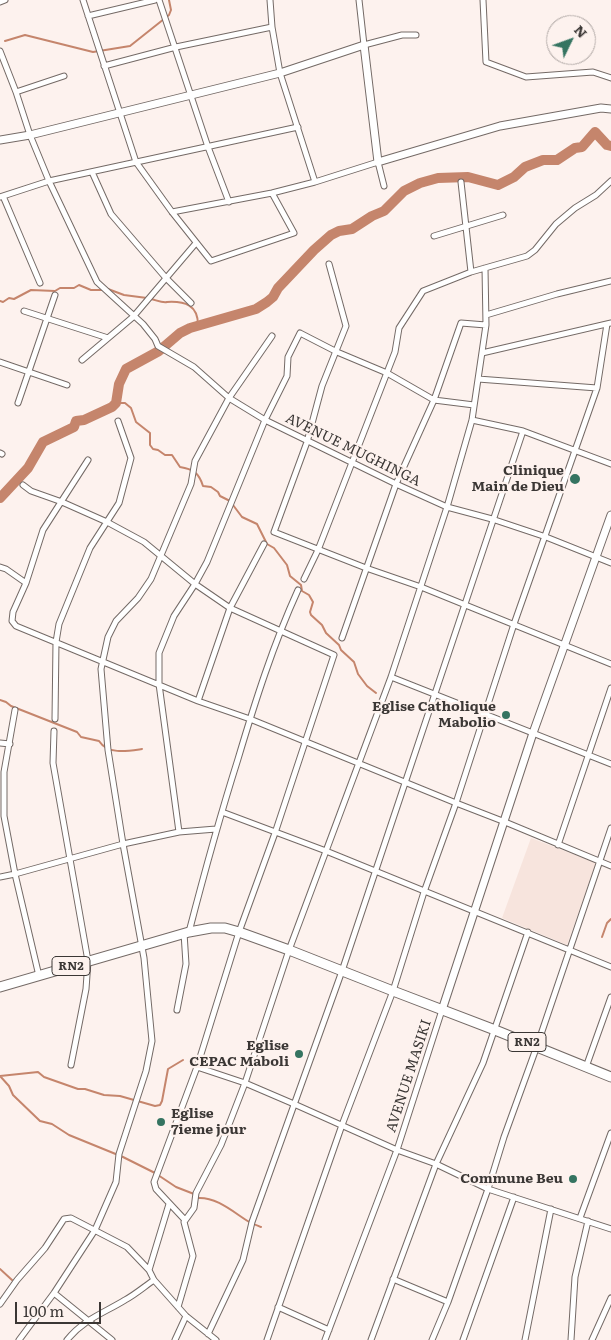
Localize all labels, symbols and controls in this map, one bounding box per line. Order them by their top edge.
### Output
north arrow [546,15,596,65]
text: N [570,20,593,42]
street label: AVENUE MUGHINGA [283,410,423,490]
place label: Clinique Main de Dieu [472,463,564,496]
marker: Clinique Main de Dieu [568,472,582,486]
place label: Eglise Catholique Mabolio [372,699,496,732]
marker: Eglise Catholique Mabolio [500,709,512,721]
road number: RN2 [52,956,90,976]
street label: AVENUE MASIKI [383,1018,435,1134]
road number: RN2 [508,1032,546,1052]
place label: Eglise CEPAC Maboli [189,1038,289,1070]
marker: Eglise CEPAC Maboli [293,1048,305,1060]
place label: Eglise 7ieme jour [171,1106,246,1138]
marker: Eglise 7ieme jour [155,1116,167,1128]
place label: Commune Beu [460,1171,563,1187]
marker: Commune Beu [567,1173,579,1185]
scale bar [18,1292,104,1324]
text: 100 m [23,1299,64,1322]

